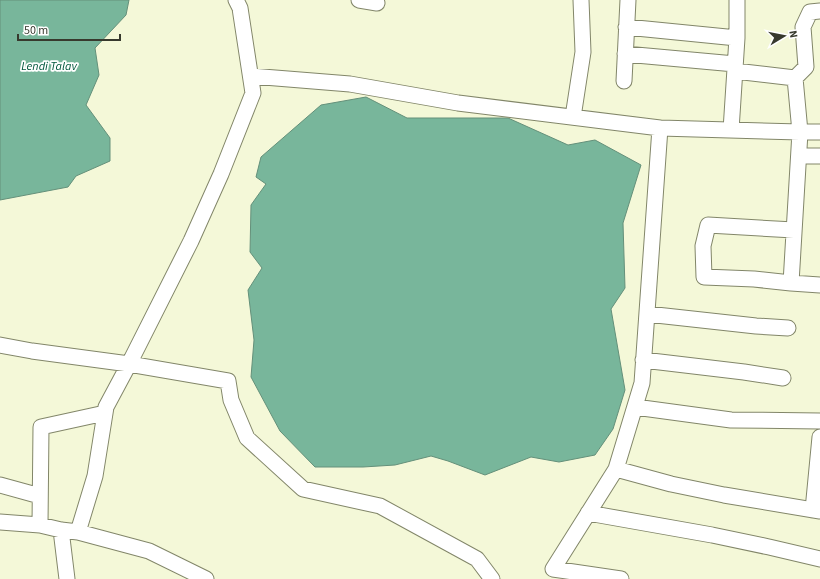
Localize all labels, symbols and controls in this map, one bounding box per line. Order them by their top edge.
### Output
scale bar [18,16,120,42]
north arrow [764,16,804,56]
text: 50 m [24,22,48,39]
text: N [785,29,801,39]
water label: Lendi Talav [21,58,77,75]

